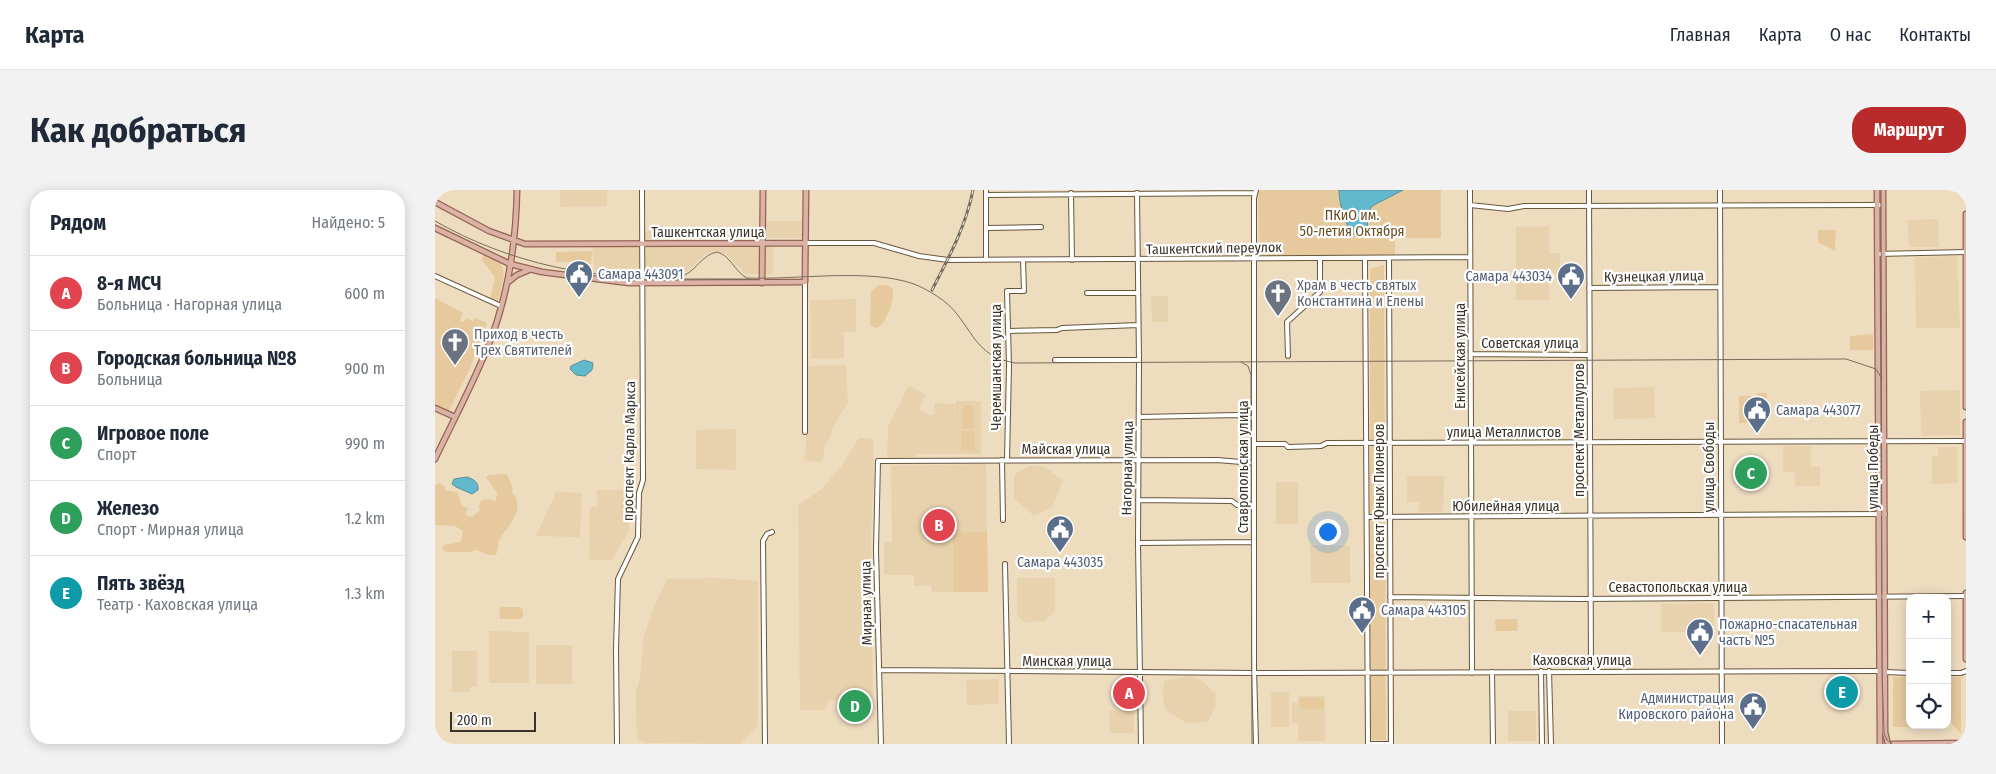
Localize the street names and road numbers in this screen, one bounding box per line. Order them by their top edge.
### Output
street label: Ташкентская улица [651,224,765,241]
street label: Ташкентский переулок [1146,239,1282,258]
street label: Кузнецкая улица [1604,267,1704,286]
street label: Енисейская улица [1452,303,1469,409]
street label: Черемшанская улица [988,304,1005,430]
street label: Советская улица [1481,335,1579,352]
street label: проспект Металлургов [1571,363,1588,497]
street label: проспект Карла Маркса [620,381,639,521]
street label: Ставропольская улица [1235,400,1252,534]
street label: Нагорная улица [1118,420,1137,516]
street label: улица Свободы [1701,422,1718,512]
street label: проспект Юных Пионеров [1371,423,1388,579]
street label: улица Металлистов [1447,424,1561,441]
street label: улица Победы [1865,425,1882,509]
street label: Майская улица [1022,441,1111,458]
street label: Юбилейная улица [1452,498,1560,515]
street label: Мирная улица [857,560,876,645]
street label: Севастопольская улица [1608,579,1748,596]
street label: Каховская улица [1532,652,1632,669]
street label: Минская улица [1022,653,1112,670]

